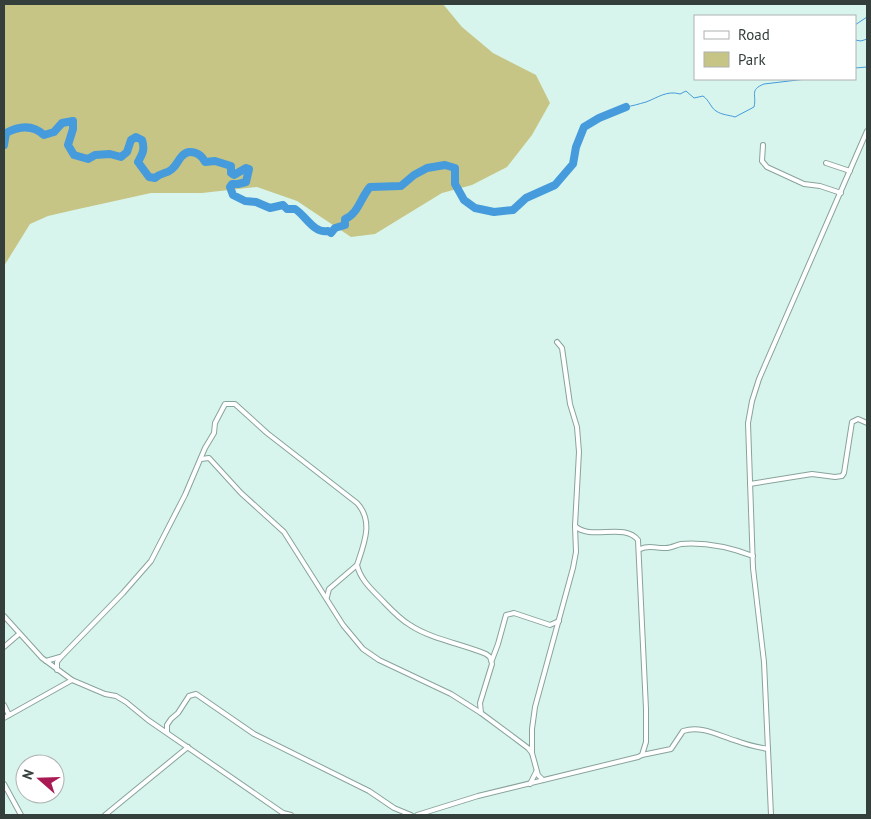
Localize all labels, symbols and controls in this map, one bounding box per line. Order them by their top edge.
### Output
legend [694,15,856,80]
text: Road [738,25,770,44]
text: Park [738,50,766,69]
north arrow [15,754,65,804]
text: N [18,767,38,782]

